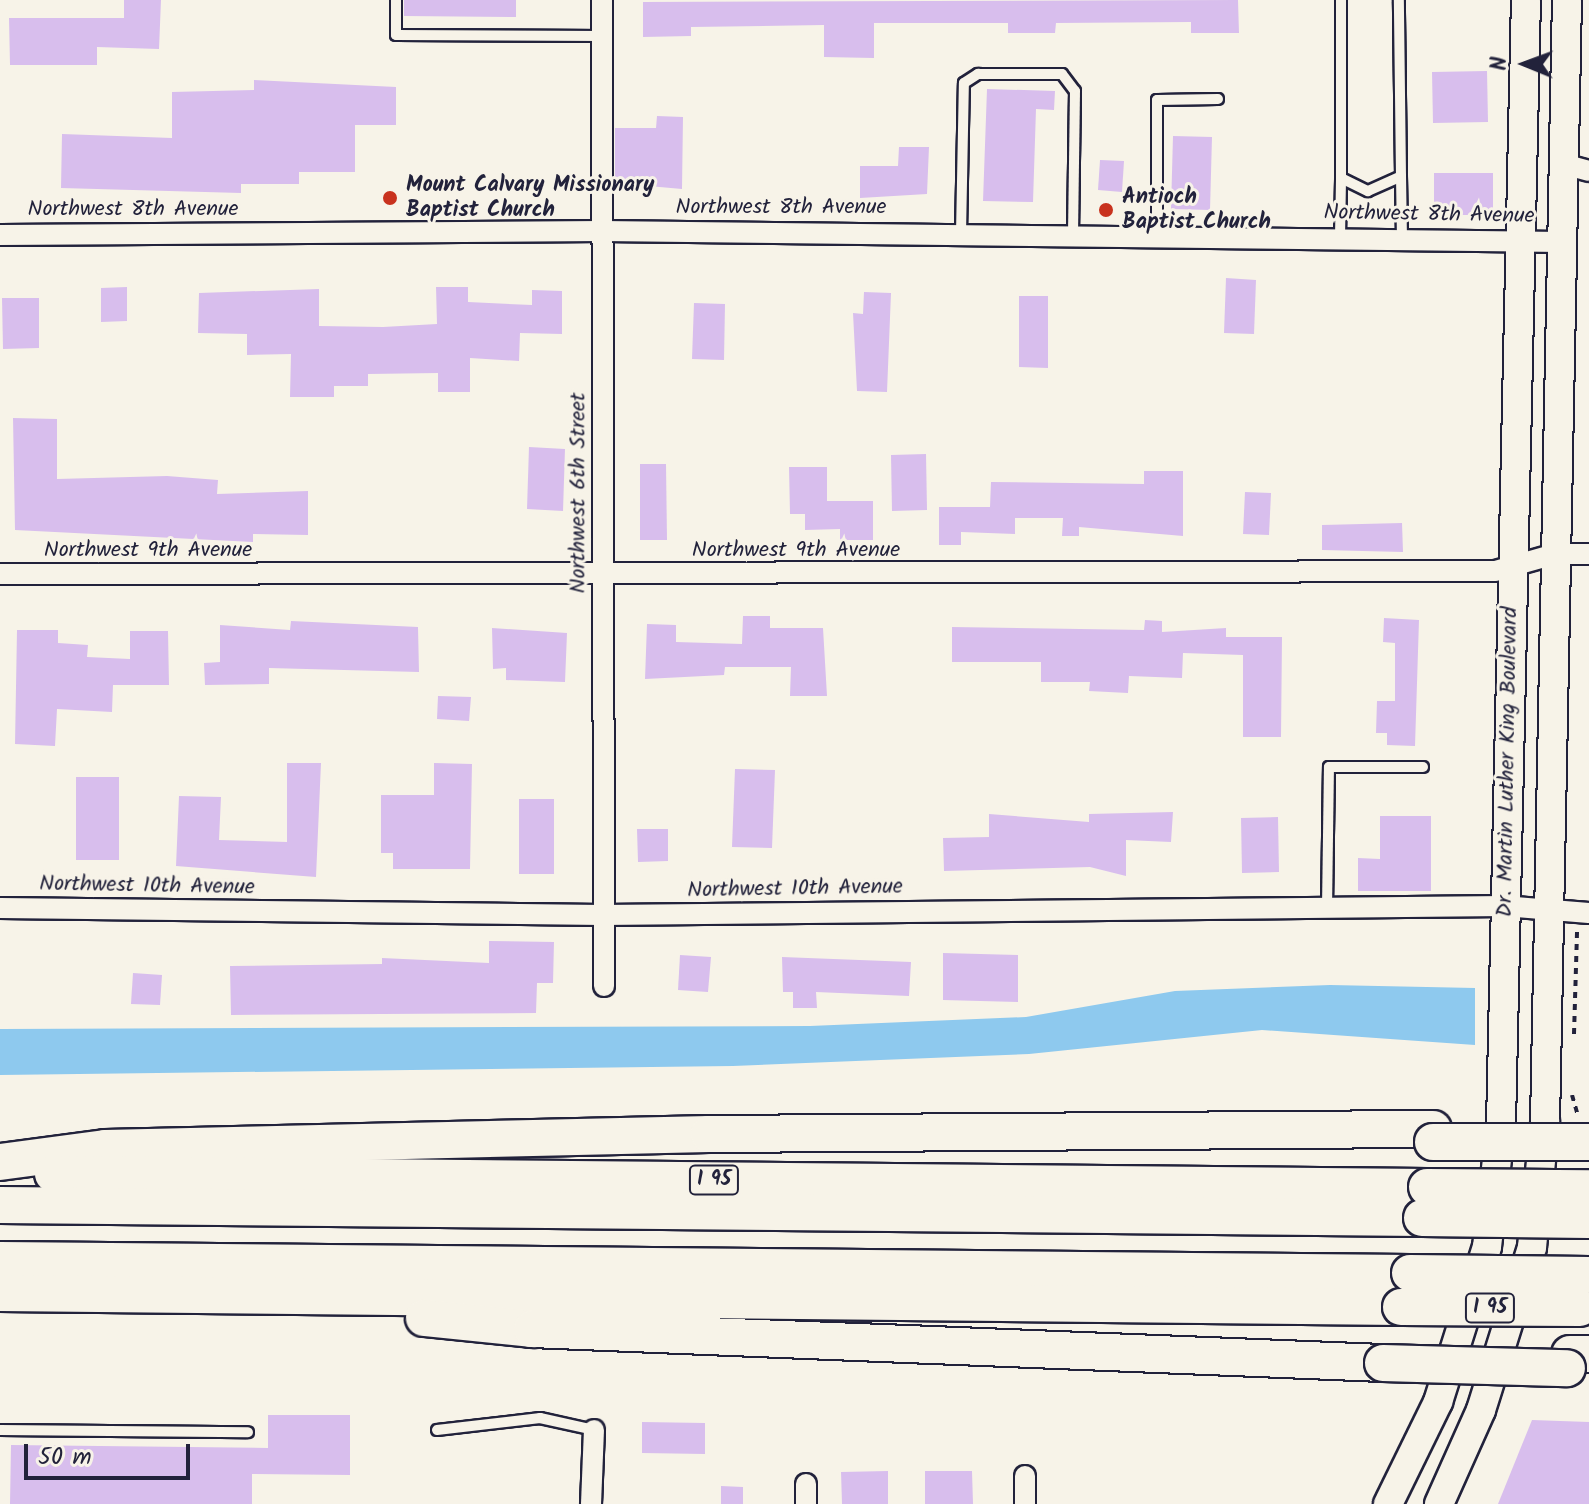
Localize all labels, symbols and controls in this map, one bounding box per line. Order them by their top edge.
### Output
north arrow [1485,24,1565,104]
text: N [1483,56,1518,71]
place label: Mount Calvary Missionary Baptist Church [406,172,654,224]
place label: Antioch Baptist Church [1122,184,1271,236]
marker: Mount Calvary Missionary Baptist Church [381,189,399,207]
street label: Northwest 8th Avenue [675,195,887,221]
street label: Northwest 8th Avenue [27,197,239,223]
street label: Northwest 8th Avenue [1323,200,1535,230]
marker: Antioch Baptist Church [1097,201,1115,219]
street label: Northwest 6th Street [566,392,592,594]
street label: Northwest 9th Avenue [44,538,252,564]
street label: Northwest 9th Avenue [692,538,900,564]
street label: Dr. Martin Luther King Boulevard [1492,606,1524,918]
street label: Northwest 10th Avenue [39,871,255,901]
street label: Northwest 10th Avenue [687,874,903,904]
road number: I 95 [688,1164,740,1196]
road number: I 95 [1464,1292,1516,1324]
scale bar [28,1428,194,1478]
text: 50 m [38,1438,92,1477]

